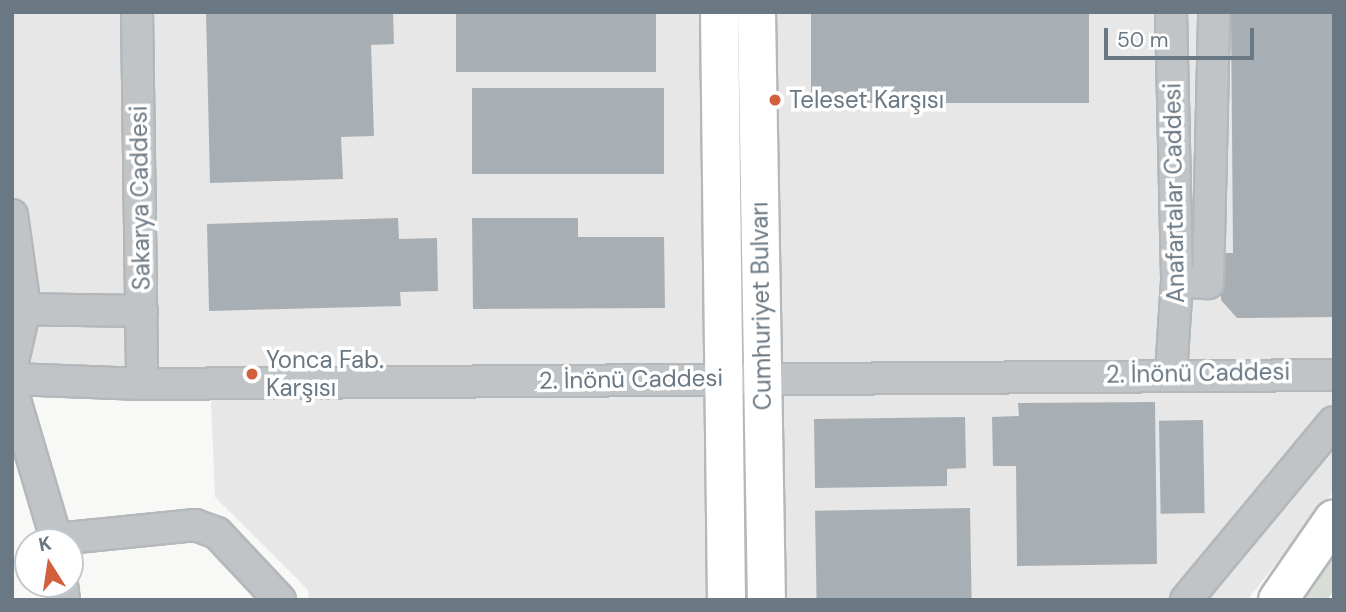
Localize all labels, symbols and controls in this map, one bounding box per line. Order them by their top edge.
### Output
scale bar [1108,14,1258,58]
text: 50 m [1117,26,1168,54]
street label: Anafartalar Caddesi [1158,83,1190,303]
place label: Teleset Karşısı [789,86,944,114]
marker: Teleset Karşısı [767,92,783,108]
street label: Sakarya Caddesi [124,105,156,291]
street label: Cumhuriyet Bulvarı [745,201,777,411]
place label: Yonca Fab. Karşısı [266,346,384,402]
street label: 2. İnönü Caddesi [1106,357,1290,389]
street label: 2. İnönü Caddesi [539,363,723,395]
marker: Yonca Fab. Karşısı [244,366,260,382]
north arrow [14,528,84,598]
text: K [36,530,54,557]

